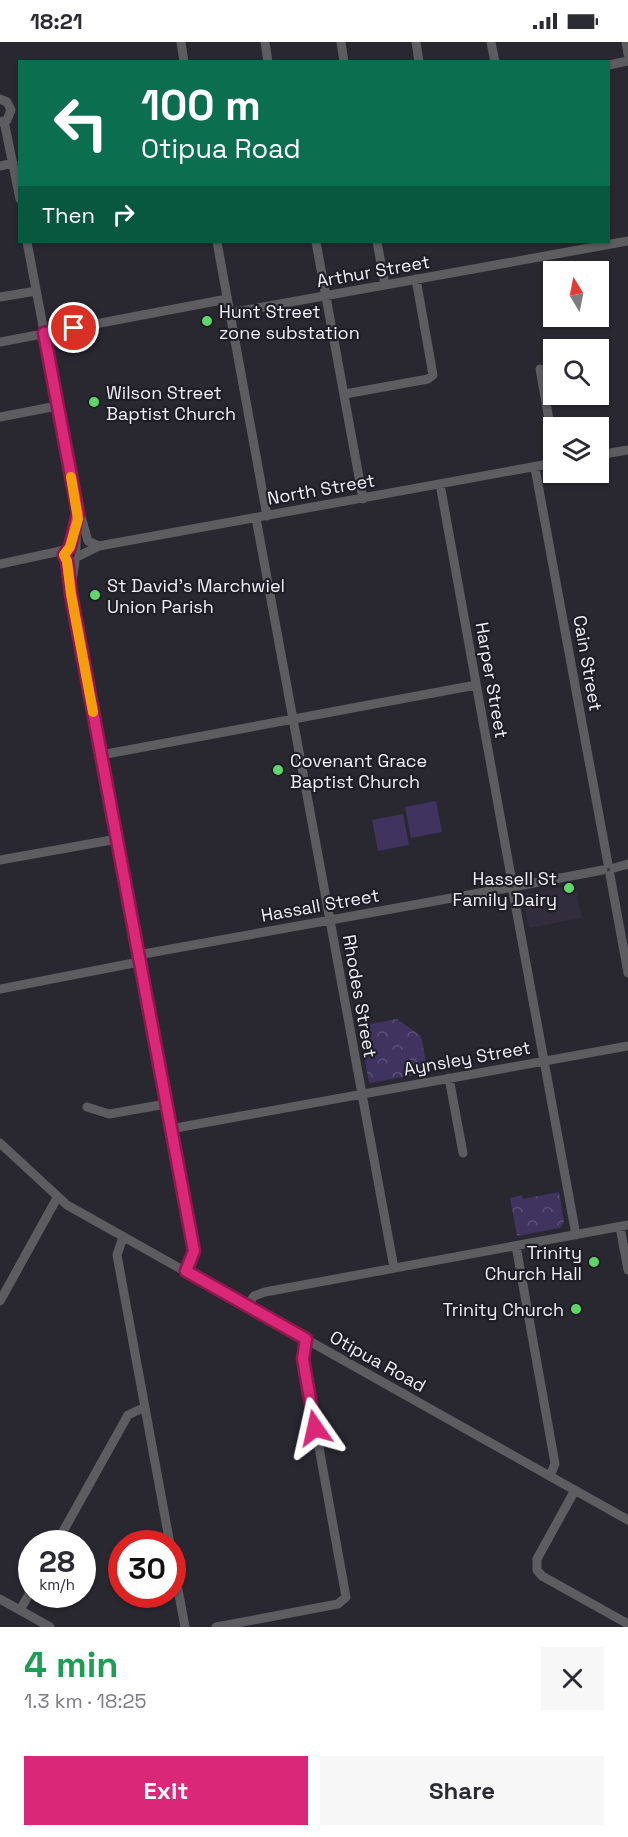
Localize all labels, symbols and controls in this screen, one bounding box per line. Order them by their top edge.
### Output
text: 18:21 [30,7,83,35]
text: 100 m [141,79,261,132]
icon: left [42,84,120,162]
text: Otipua Road [141,131,301,166]
icon: right [107,198,140,231]
text: Then [42,201,95,229]
street label: Arthur Street [315,250,431,292]
north arrow [543,261,609,327]
map controls [543,261,609,483]
place label: Hunt Street zone substation [219,300,360,344]
pin [48,302,99,353]
icon: arrive [57,311,90,344]
marker: Hunt Street zone substation [200,314,214,328]
button: search [543,339,609,405]
place label: Wilson Street Baptist Church [106,381,236,425]
marker: Wilson Street Baptist Church [87,395,101,409]
button: layers [543,417,609,483]
street label: North Street [265,468,377,510]
place label: St David's Marchwiel Union Parish [107,574,285,618]
marker: St David's Marchwiel Union Parish [88,588,102,602]
street label: Cain Street [568,613,608,713]
street label: Harper Street [470,620,514,740]
place label: Covenant Grace Baptist Church [290,749,427,793]
marker: Covenant Grace Baptist Church [271,763,285,777]
place label: Hassell St Family Dairy [453,867,557,911]
marker: Hassell St Family Dairy [562,881,576,895]
street label: Hassall Street [259,883,381,927]
street label: Rhodes Street [338,933,382,1059]
street label: Aynsley Street [402,1036,532,1080]
place label: Trinity Church Hall [485,1241,582,1285]
marker: Trinity Church Hall [587,1255,601,1269]
place label: Trinity Church [442,1298,564,1321]
marker: Trinity Church [569,1302,583,1316]
street label: Otipua Road [326,1325,430,1397]
position arrow [283,1396,347,1460]
speed limit sign: 30 [108,1530,186,1608]
text: 28 [39,1542,75,1581]
text: km/h [39,1575,75,1594]
text: 4 min [24,1642,119,1688]
button: close [541,1647,604,1710]
text: 1.3 km · 18:25 [24,1688,147,1714]
button: Exit [24,1756,308,1825]
button: Share [320,1756,604,1825]

